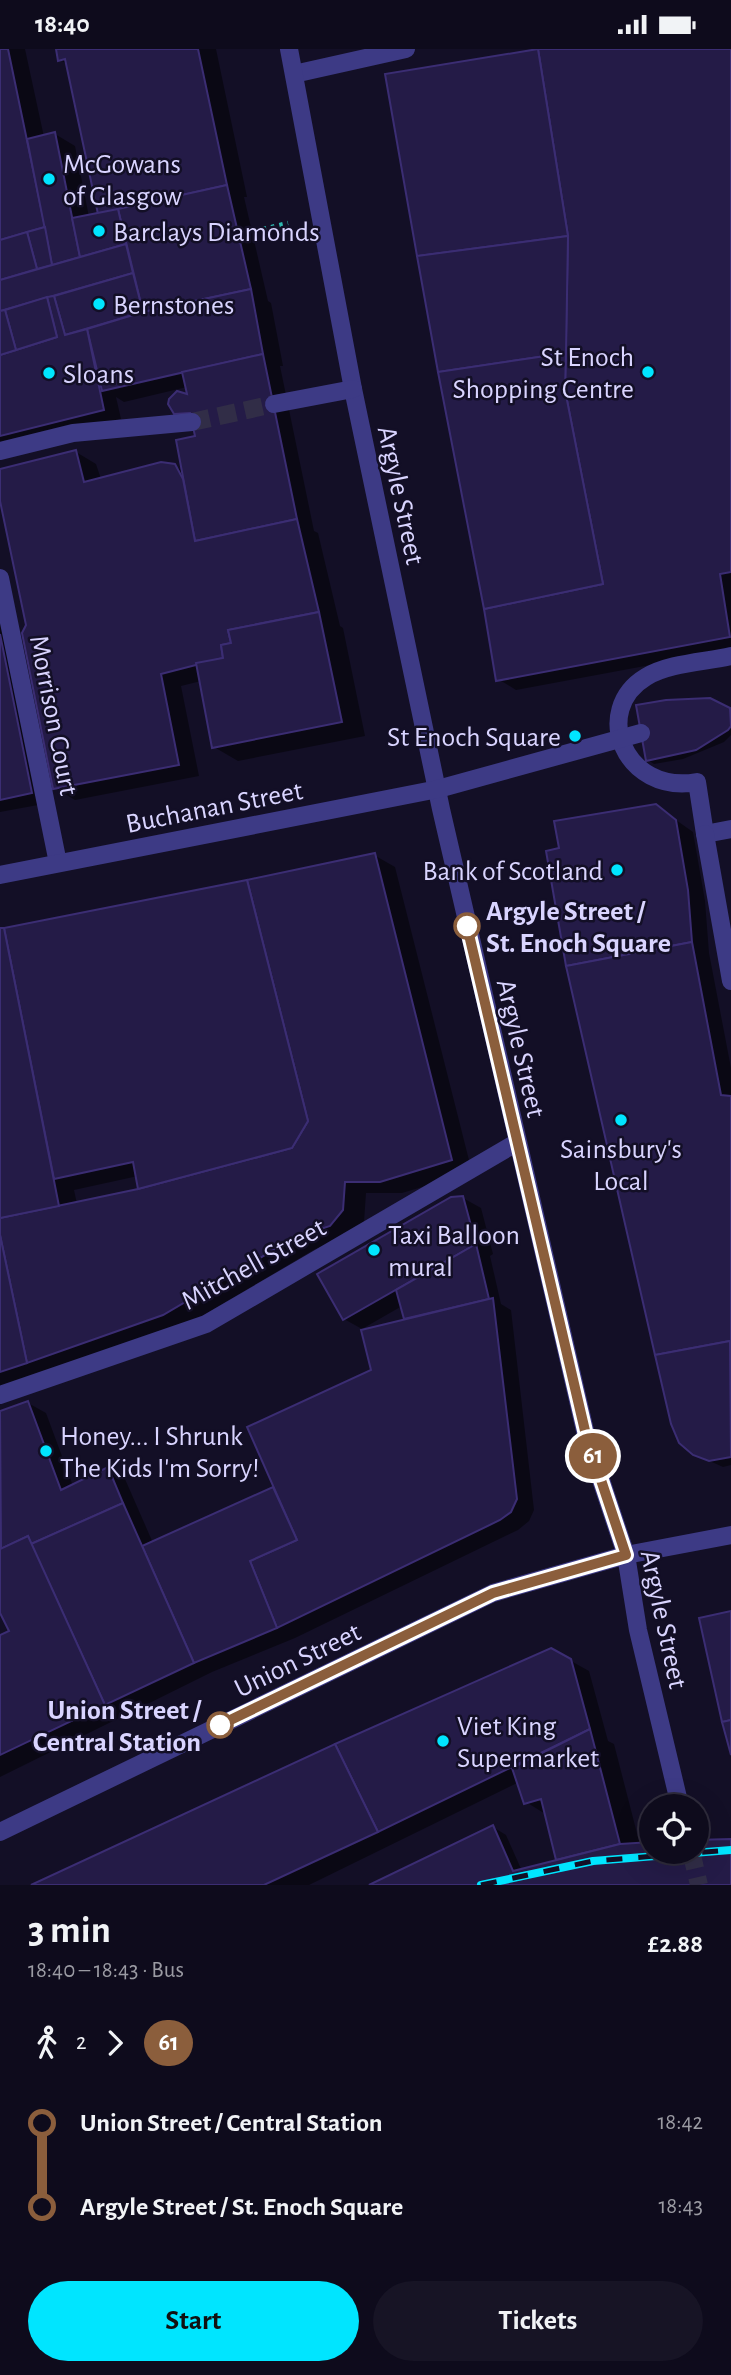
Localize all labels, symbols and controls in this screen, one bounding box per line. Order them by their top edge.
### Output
text: 18:40 [35,11,90,37]
place label: McGowans of Glasgow [63,151,182,211]
marker: McGowans of Glasgow [41,171,57,187]
place label: Barclays Diamonds [113,219,320,247]
marker: Barclays Diamonds [91,223,107,239]
place label: Bernstones [113,292,234,320]
marker: Bernstones [91,296,107,312]
place label: St Enoch Shopping Centre [453,344,634,404]
place label: Sloans [63,361,134,389]
marker: St Enoch Shopping Centre [640,364,656,380]
marker: Sloans [41,365,57,381]
street label: Argyle Street [372,424,428,567]
street label: Morrison Court [24,633,82,798]
place label: St Enoch Square [387,724,561,752]
marker: St Enoch Square [567,728,583,744]
street label: Buchanan Street [124,777,305,839]
place label: Bank of Scotland [423,858,603,886]
marker: Bank of Scotland [609,862,625,878]
place label: Argyle Street / St. Enoch Square [486,898,671,958]
marker: Argyle Street / St. Enoch Square [454,913,480,939]
street label: Argyle Street [491,977,550,1120]
marker: Sainsbury's Local [613,1112,629,1128]
place label: Sainsbury's Local [560,1136,682,1196]
street label: Mitchell Street [177,1214,331,1316]
place label: Taxi Balloon mural [388,1222,520,1282]
marker: Taxi Balloon mural [366,1242,382,1258]
place label: Honey... I Shrunk The Kids I'm Sorry! [60,1423,259,1483]
line badge: 61 [562,1433,624,1479]
marker: Honey... I Shrunk The Kids I'm Sorry! [38,1443,54,1459]
text: 61 [583,1444,603,1468]
street label: Argyle Street [635,1548,691,1691]
street label: Union Street [230,1618,365,1703]
place label: Union Street / Central Station [33,1697,202,1757]
marker: Union Street / Central Station [207,1712,233,1738]
place label: Viet King Supermarket [457,1713,599,1773]
marker: Viet King Supermarket [435,1733,451,1749]
map controls [639,1794,709,1864]
button: locate [639,1794,709,1864]
text: 3 min [28,1912,111,1950]
text: £2.88 [648,1931,703,1957]
text: 18:40 – 18:43 · Bus [28,1959,184,1982]
icon: walk [28,2024,66,2062]
icon: forward [96,2024,134,2062]
text: 2 [76,2031,86,2054]
text: 61 [158,2031,179,2055]
text: Union Street / Central Station [80,2110,383,2136]
text: 18:42 [657,2111,703,2134]
text: Argyle Street / St. Enoch Square [80,2194,403,2220]
text: 18:43 [658,2195,703,2218]
button: Start [28,2281,359,2361]
button: Tickets [373,2281,703,2361]

